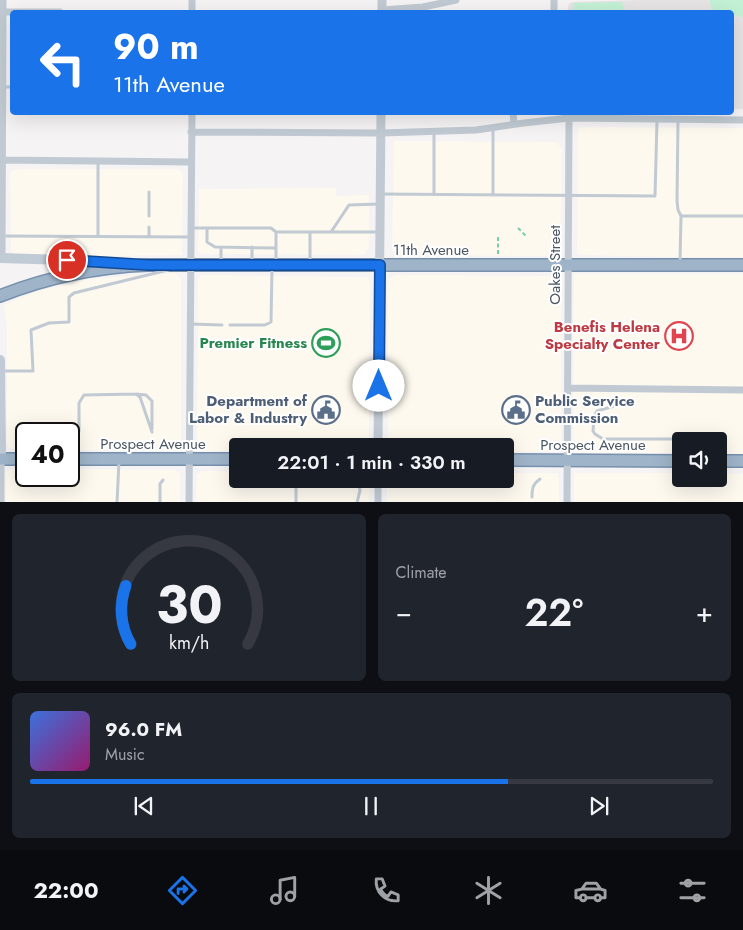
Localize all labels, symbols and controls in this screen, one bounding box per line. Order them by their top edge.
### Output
text: 90 m [113,22,199,72]
icon: left [30,30,95,95]
text: 11th Avenue [113,68,225,100]
street label: Oakes Street [544,225,566,305]
pin [46,239,88,281]
street label: 11th Avenue [393,239,469,261]
icon: arrive [53,246,81,274]
place label: Benefis Helena Specialty Center [545,316,661,355]
hospital icon: Benefis Helena Specialty Center [664,321,694,351]
sports icon: Premier Fitness [311,328,341,358]
place label: Premier Fitness [200,332,307,354]
position arrow [352,359,404,411]
place label: Department of Labor & Industry [189,390,308,429]
place label: Public Service Commission [535,390,635,429]
public building icon: Department of Labor & Industry [311,395,341,425]
public building icon: Public Service Commission [501,395,531,425]
speed limit sign: 40 [15,422,80,487]
map controls [672,432,727,487]
button: sound [672,432,727,487]
street label: Prospect Avenue [100,433,206,455]
street label: Prospect Avenue [540,434,646,456]
text: 22:01 · 1 min · 330 m [277,449,466,476]
text: Climate [396,561,447,584]
text: 30 [155,567,222,643]
text: 22° [524,585,583,640]
text: − [396,592,412,633]
text: + [696,592,713,633]
text: km/h [169,630,209,656]
text: 96.0 FM [105,716,182,743]
text: Music [105,743,145,766]
icon: previous [130,792,158,820]
icon: pause [357,792,385,820]
icon: next [585,792,613,820]
icon: directions [165,873,200,908]
icon: music [267,873,302,908]
icon: phone [369,873,404,908]
icon: climate [471,873,506,908]
icon: car [573,873,608,908]
icon: filters [675,873,710,908]
text: 22:00 [33,874,99,906]

